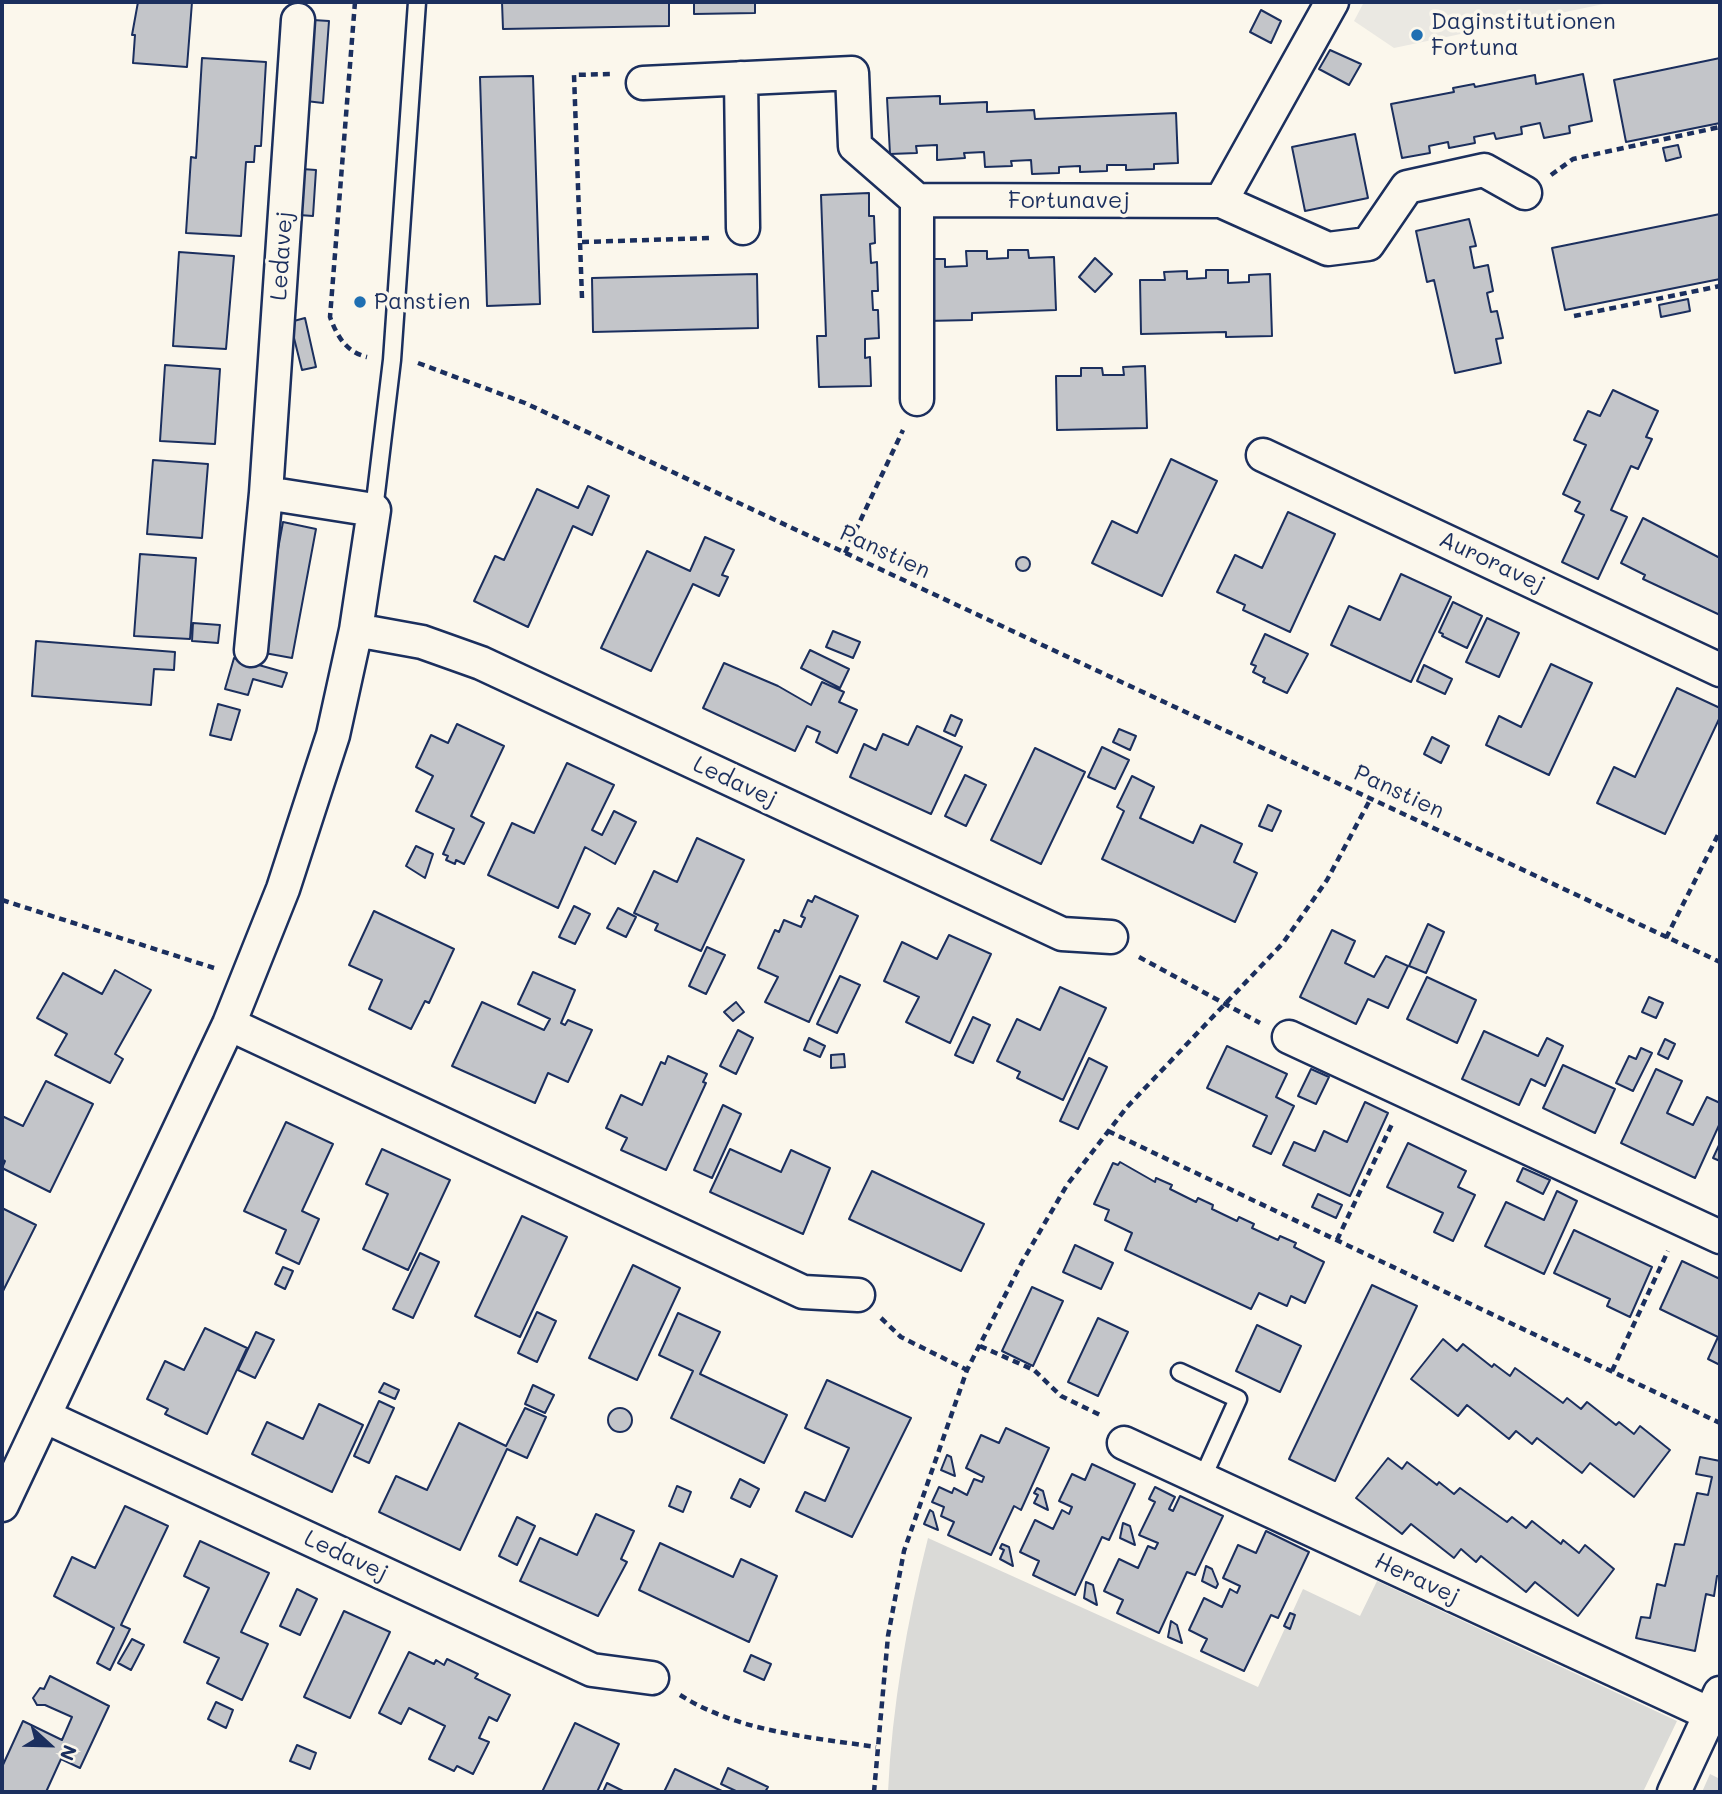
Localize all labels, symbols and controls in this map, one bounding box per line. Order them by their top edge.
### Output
place label: Daginstitutionen Fortuna [1431,8,1616,62]
marker: Daginstitutionen Fortuna [1409,27,1425,43]
street label: Fortunavej [1008,187,1130,215]
street label: Ledavej [265,210,299,302]
place label: Panstien [374,288,470,316]
marker: Panstien [352,294,368,310]
street label: Panstien [835,519,935,585]
street label: Auroravej [1435,525,1549,599]
street label: Ledavej [689,751,781,813]
street label: Panstien [1349,759,1449,825]
street label: Ledavej [300,1525,392,1587]
street label: Heravej [1370,1547,1464,1611]
north arrow [14,1710,84,1780]
text: N [55,1742,83,1764]

